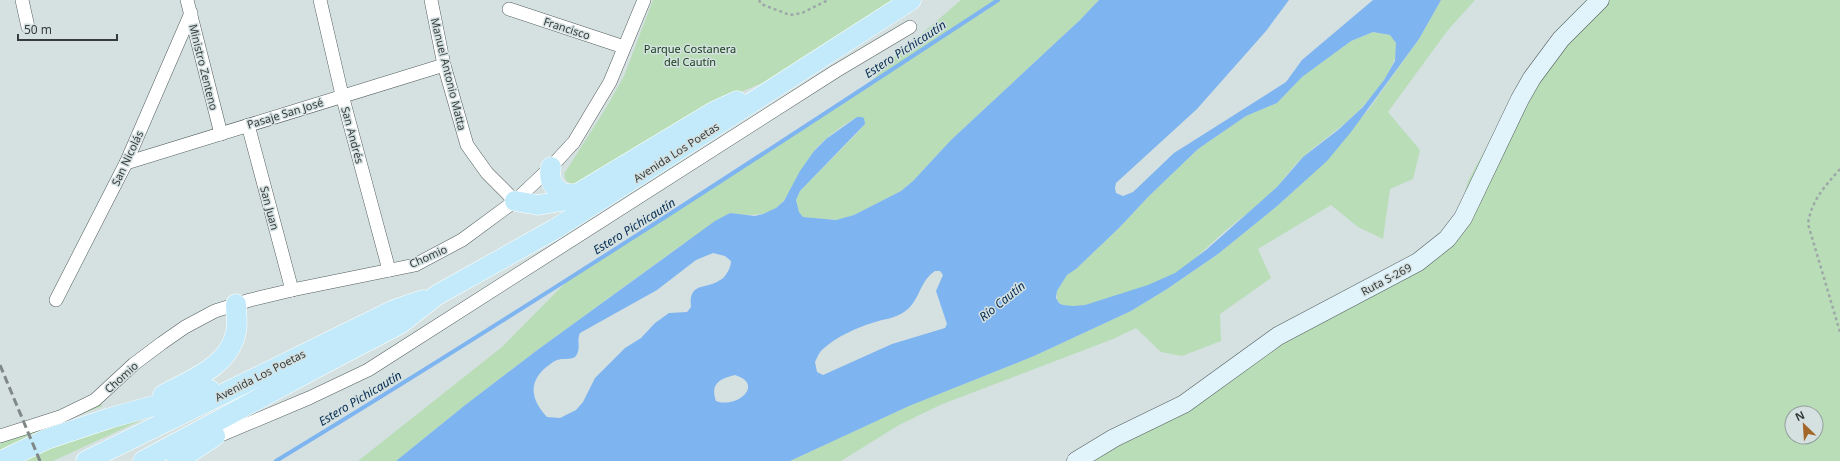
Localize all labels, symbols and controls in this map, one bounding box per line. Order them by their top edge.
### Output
street label: Francisco [542,13,593,43]
scale bar [18,16,117,42]
street label: Manuel Antonio Matta [428,16,470,132]
water label: Estero Pichicautín [861,16,949,82]
text: 50 m [24,21,52,38]
street label: Ministro Zenteno [186,22,222,112]
park label: Parque Costanera del Cautín [644,41,736,69]
street label: Pasaje San José [245,94,325,132]
street label: San Andrés [338,105,368,165]
street label: Avenida Los Poetas [630,119,722,185]
street label: San Nicolás [108,128,146,188]
street label: San Juan [257,184,283,232]
water label: Estero Pichicautín [589,194,679,258]
street label: Chomio [407,241,450,271]
street label: Ruta S-269 [1358,259,1414,299]
water label: Río Cautín [975,277,1029,325]
street label: Avenida Los Poetas [212,346,308,404]
street label: Chomio [101,358,141,396]
water label: Estero Pichicautín [315,366,405,430]
north arrow [1784,405,1824,445]
text: N [1792,407,1807,424]

